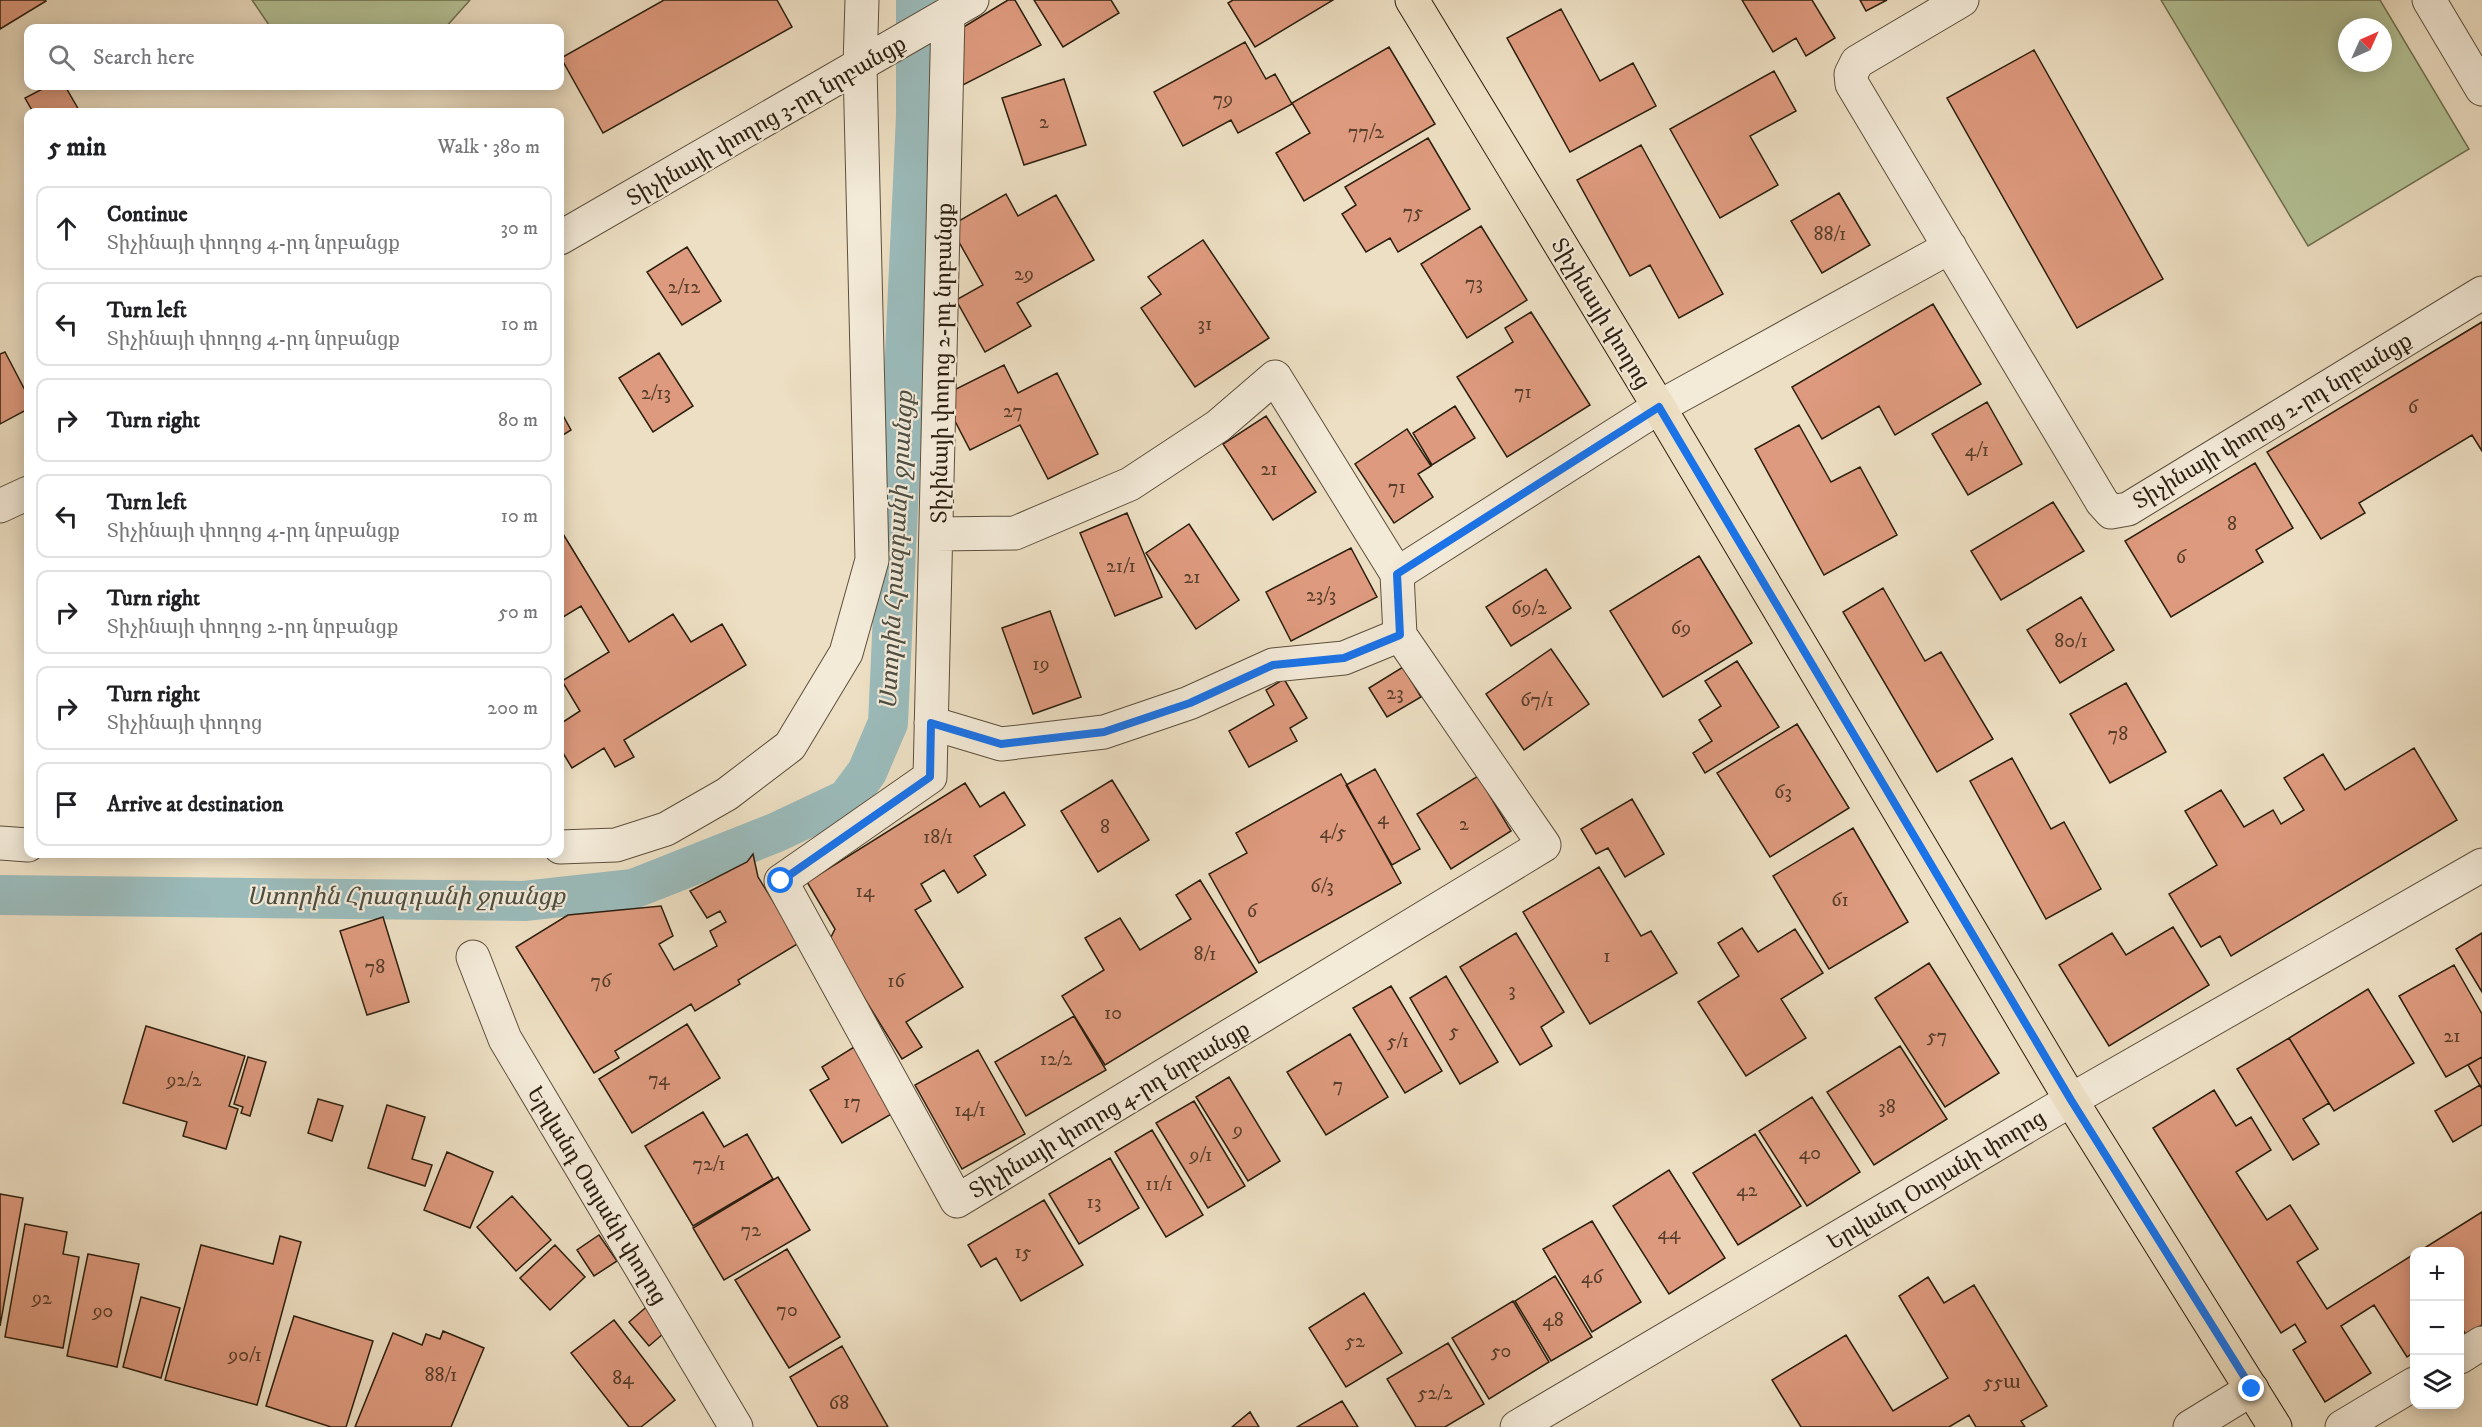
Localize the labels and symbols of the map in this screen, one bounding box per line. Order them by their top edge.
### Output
north arrow [2338,18,2392,72]
street label: Տիչինայի փողոց 3-րդ նրբանցք [622,30,911,212]
house number: 79 [1213,87,1233,112]
house number: 2 [1039,110,1049,135]
house number: 77/2 [1348,120,1384,145]
house number: 75 [1403,200,1423,225]
street label: Տիչինայի փողոց 2-րդ նրբանցք [926,203,959,524]
house number: 88/1 [1814,222,1846,247]
street label: Տիչինայի փողոց [1545,234,1656,394]
house number: 29 [1014,262,1034,287]
house number: 73 [1465,271,1483,296]
house number: 2/12 [668,275,700,300]
house number: 31 [1198,312,1212,337]
street label: Տիչինայի փողոց 2-րդ նրբանցք [2128,327,2417,515]
house number: 71 [1514,380,1532,405]
house number: 2/13 [641,381,671,406]
water label: Ստորին Հրազդանի ջրանցք [874,388,920,710]
house number: 6 [2408,395,2419,420]
house number: 27 [1003,399,1023,424]
house number: 4/1 [1965,438,1989,463]
house number: 21 [1260,457,1278,482]
house number: 71 [1388,475,1406,500]
house number: 8 [2227,512,2237,537]
house number: 6 [2176,545,2187,570]
house number: 21/1 [1106,554,1136,579]
house number: 21 [1183,565,1201,590]
house number: 23/3 [1306,583,1336,608]
house number: 69/2 [1511,596,1547,621]
house number: 69 [1671,616,1691,641]
house number: 80/1 [2054,629,2088,654]
house number: 19 [1032,652,1050,677]
house number: 23 [1386,681,1404,706]
house number: 67/1 [1520,688,1554,713]
house number: 78 [2108,722,2128,747]
house number: 63 [1774,780,1792,805]
house number: 4 [1377,806,1389,831]
house number: 2 [1459,812,1469,837]
house number: 8 [1100,815,1110,840]
house number: 4/5 [1320,820,1347,845]
house number: 18/1 [923,825,953,850]
route start [767,867,793,893]
house number: 6/3 [1310,874,1334,899]
house number: 14 [856,879,875,904]
water label: Ստորին Հրազդանի ջրանցք [247,882,567,912]
house number: 61 [1831,888,1849,913]
house number: 6 [1247,899,1258,924]
house number: 8/1 [1194,942,1216,967]
house number: 1 [1603,944,1611,969]
house number: 78 [365,955,385,980]
house number: 76 [591,969,612,994]
house number: 16 [887,969,905,994]
house number: 3 [1508,978,1516,1003]
house number: 10 [1104,1001,1122,1026]
street label: Տիչինայի փողոց 4-րդ նրբանցք [965,1016,1255,1205]
house number: 5 [1449,1019,1459,1044]
house number: 57 [1927,1024,1947,1049]
house number: 21 [2443,1024,2461,1049]
house number: 5/1 [1387,1029,1409,1054]
house number: 12/2 [1040,1047,1072,1072]
house number: 74 [648,1067,670,1092]
house number: 92/2 [165,1068,202,1093]
house number: 7 [1333,1073,1343,1098]
street label: Երվանդ Օտյանի փողոց [521,1082,673,1310]
house number: 17 [843,1090,861,1115]
house number: 38 [1878,1095,1896,1120]
house number: 14/1 [954,1098,986,1123]
street label: Երվանդ Օտյանի փողոց [1823,1104,2051,1256]
house number: 9 [1232,1118,1243,1143]
house number: 40 [1799,1141,1821,1166]
house number: 9/1 [1189,1143,1212,1168]
house number: 72/1 [692,1152,726,1177]
house number: 11/1 [1145,1172,1173,1197]
house number: 42 [1736,1178,1758,1203]
house number: 13 [1087,1190,1101,1215]
house number: 72 [741,1218,761,1243]
house number: 44 [1657,1221,1681,1246]
house number: 15 [1014,1240,1032,1265]
house number: 46 [1581,1265,1604,1290]
house number: 92 [31,1286,52,1311]
house number: 70 [776,1298,798,1323]
house number: 90 [92,1299,113,1324]
house number: 48 [1542,1308,1564,1333]
house number: 52 [1345,1329,1365,1354]
house number: 50 [1491,1339,1511,1364]
house number: 90/1 [227,1343,262,1368]
house number: 88/1 [425,1363,457,1388]
house number: 84 [612,1366,634,1391]
house number: 55ա [1983,1370,2021,1395]
route end [2238,1375,2264,1401]
house number: 52/2 [1417,1381,1453,1406]
house number: 68 [829,1391,849,1416]

